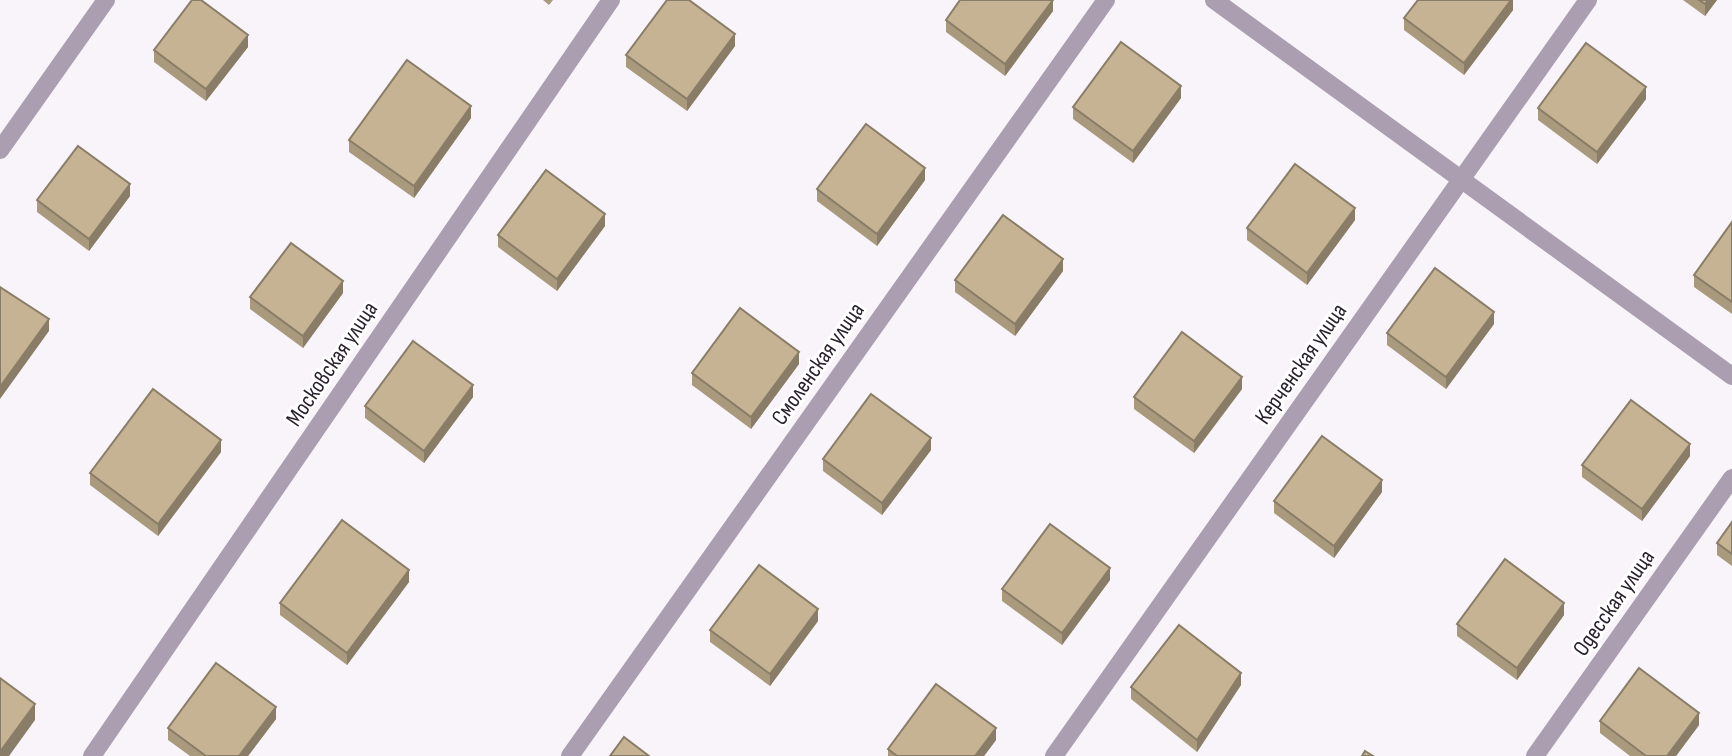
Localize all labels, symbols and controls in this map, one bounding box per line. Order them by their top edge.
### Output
street label: Московская улица [280,296,384,432]
street label: Смоленская улица [765,297,871,431]
street label: Керченская улица [1249,298,1353,430]
street label: Одесская улица [1567,544,1661,662]

